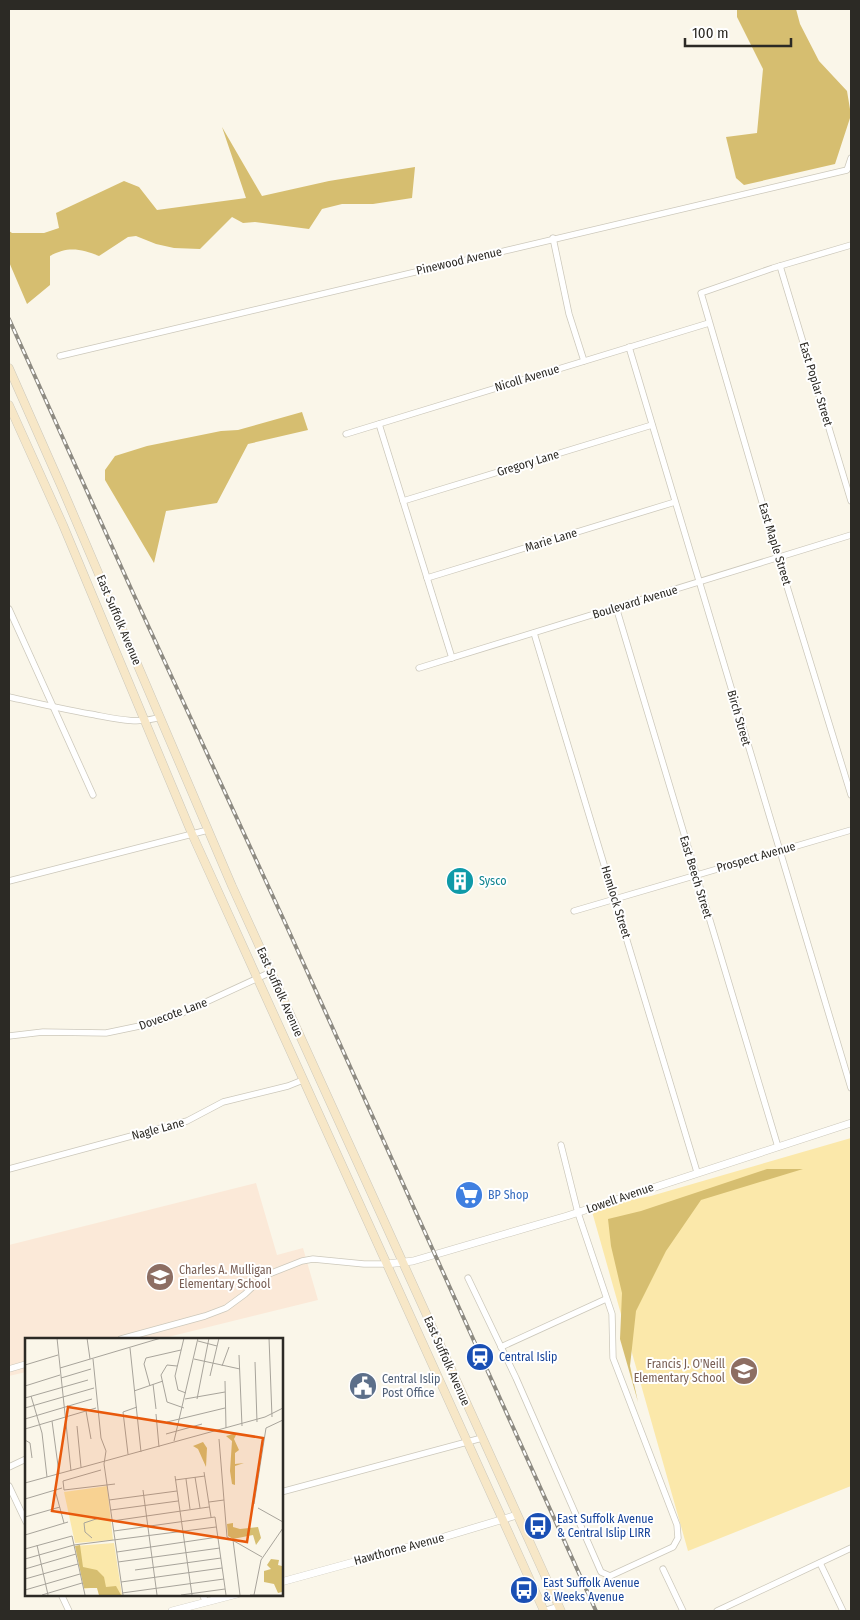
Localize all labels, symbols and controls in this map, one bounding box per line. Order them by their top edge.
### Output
scale bar [685,15,791,47]
text: 100 m [692,24,729,42]
street label: Pinewood Avenue [415,244,503,278]
street label: East Poplar Street [797,340,835,428]
street label: Nicoll Avenue [493,362,561,394]
street label: Gregory Lane [495,447,561,479]
street label: East Maple Street [756,501,794,587]
street label: Marie Lane [523,525,579,555]
street label: East Suffolk Avenue [94,573,144,667]
street label: Boulevard Avenue [591,582,679,622]
street label: Birch Street [724,689,754,748]
street label: East Beech Street [677,834,715,920]
street label: Prospect Avenue [715,839,797,875]
street label: Hemlock Street [598,864,634,940]
building icon: Sysco [445,866,475,896]
place label: Sysco [479,874,506,888]
street label: East Suffolk Avenue [254,945,306,1039]
street label: Dovecote Lane [137,995,209,1033]
street label: Nagle Lane [130,1115,186,1143]
supermarket icon: BP Shop [454,1180,484,1210]
street label: Lowell Avenue [584,1180,656,1216]
place label: BP Shop [488,1188,529,1202]
school or university icon: Charles A. Mulligan Elementary School [145,1262,175,1292]
place label: Charles A. Mulligan Elementary School [179,1263,272,1291]
street label: East Suffolk Avenue [421,1314,473,1408]
inset map [25,1338,282,1595]
station icon: Central Islip [465,1342,495,1372]
place label: Central Islip [499,1350,557,1364]
school or university icon: Francis J. O'Neill Elementary School [729,1356,759,1386]
place label: Francis J. O'Neill Elementary School [634,1357,725,1385]
public building icon: Central Islip Post Office [348,1371,378,1401]
place label: Central Islip Post Office [382,1372,440,1400]
bus stop icon: East Suffolk Avenue & Central Islip LIRR [523,1511,553,1541]
place label: East Suffolk Avenue & Central Islip LIRR [557,1512,654,1540]
street label: Hawthorne Avenue [352,1530,446,1568]
bus stop icon: East Suffolk Avenue & Weeks Avenue [509,1575,539,1605]
place label: East Suffolk Avenue & Weeks Avenue [543,1576,640,1604]

